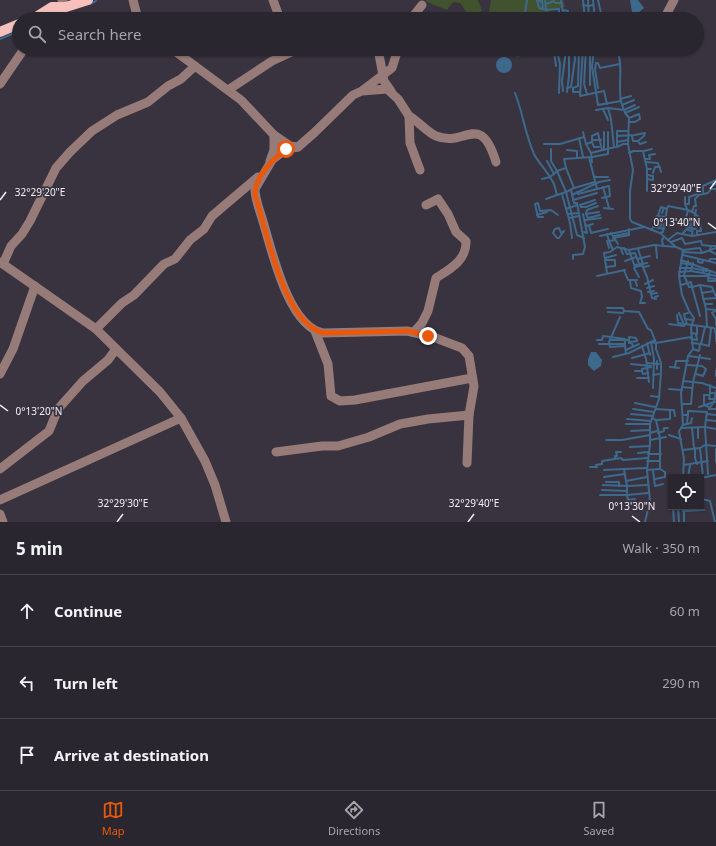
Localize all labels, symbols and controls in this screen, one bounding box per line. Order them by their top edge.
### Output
search box [12,12,704,56]
icon: search [26,23,48,45]
text: Search here [58,24,141,44]
route start [277,140,295,158]
text: 32°29'40"E [651,181,701,195]
text: 32°29'20"E [15,185,65,199]
text: 0°13'40"N [654,215,700,229]
route end [419,327,437,345]
text: 0°13'20"N [16,404,62,418]
map controls [668,474,704,510]
button: locate [668,474,704,510]
text: 32°29'30"E [98,496,148,510]
text: 32°29'40"E [449,496,499,510]
text: 0°13'30"N [609,499,655,513]
text: 5 min [16,537,63,560]
text: Walk · 350 m [622,539,700,557]
icon: ahead [16,600,38,622]
text: Continue [54,601,122,621]
text: 60 m [670,602,700,620]
icon: left [16,672,38,694]
text: Turn left [54,673,118,693]
text: 290 m [662,674,700,692]
icon: arrive [16,744,38,766]
text: Arrive at destination [54,745,209,765]
tab: Map [102,799,125,838]
tab: Directions [328,799,380,838]
tab: Saved [584,799,614,838]

